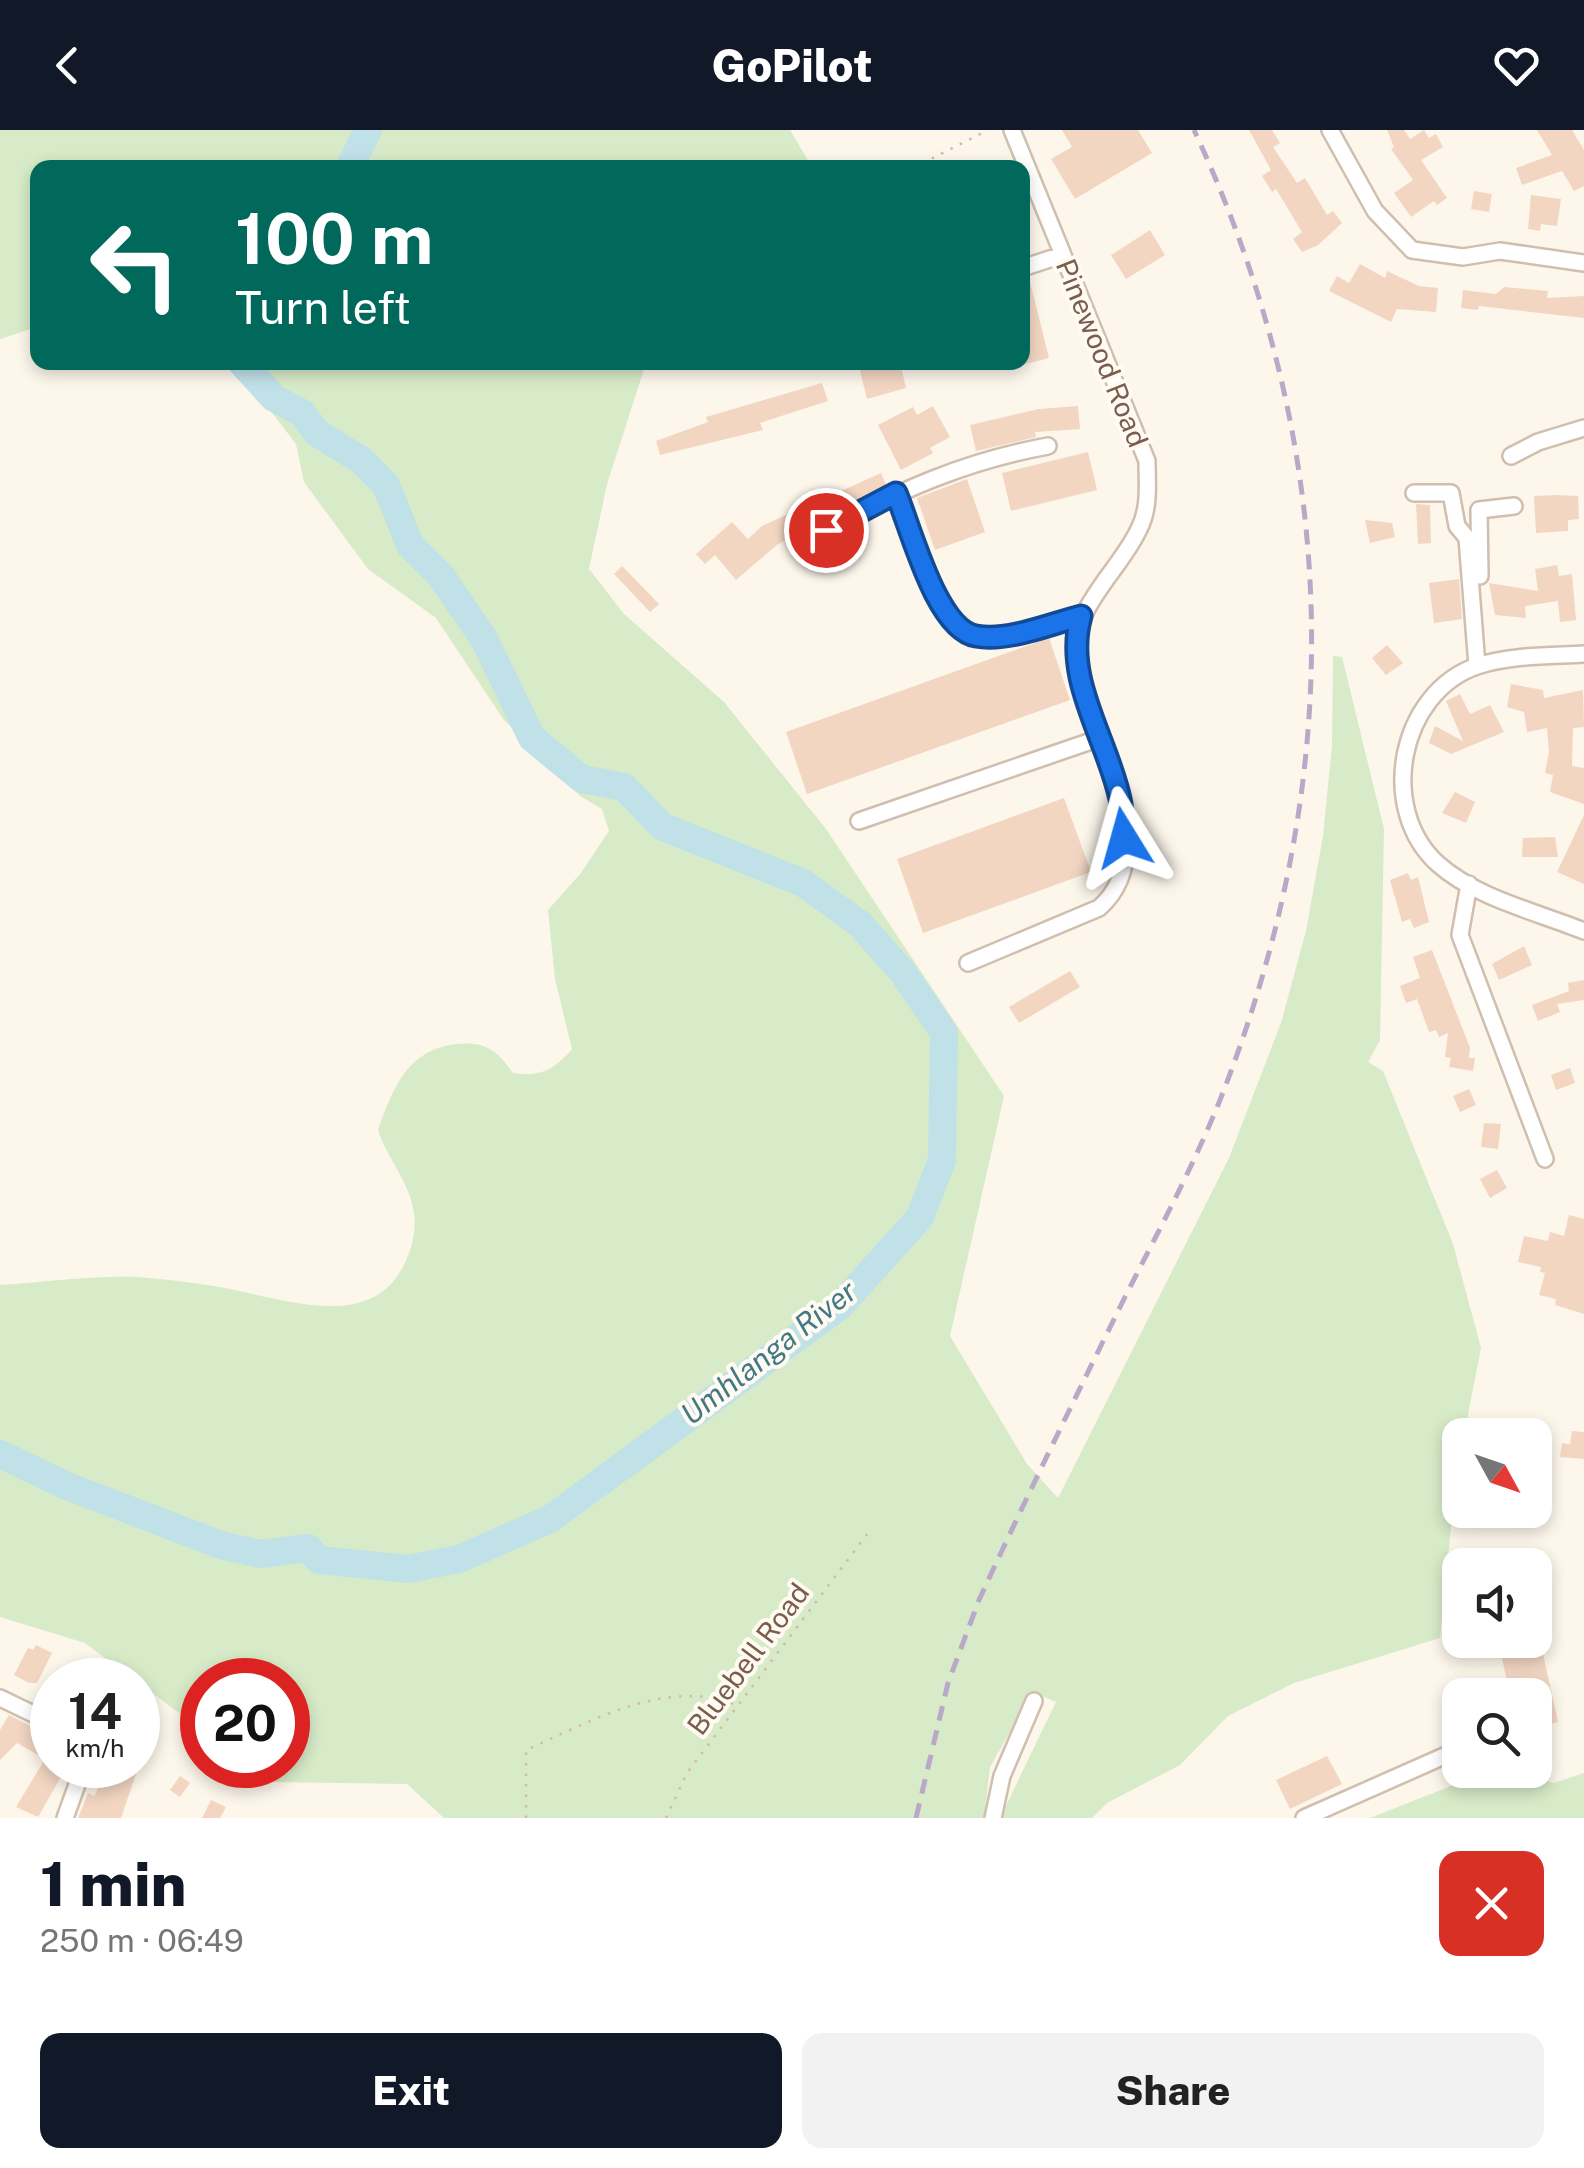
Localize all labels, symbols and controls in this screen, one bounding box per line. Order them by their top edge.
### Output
icon: back [40,38,95,93]
icon: heart [1489,38,1544,93]
text: GoPilot [712,39,872,92]
text: 100 m [235,197,433,280]
icon: left [70,200,200,330]
street label: Pinewood Road [1050,254,1155,452]
text: Turn left [235,281,411,334]
pin [784,488,869,573]
icon: arrive [799,503,854,558]
position arrow [1072,786,1176,890]
water label: Umhlanga River [674,1272,864,1432]
north arrow [1442,1418,1552,1528]
map controls [1442,1418,1552,1788]
button: sound [1442,1548,1552,1658]
street label: Bluebell Road [680,1576,815,1741]
speed limit sign: 20 [180,1658,310,1788]
button: search [1442,1678,1552,1788]
text: 14 [68,1681,122,1740]
text: km/h [66,1733,124,1763]
text: 1 min [40,1849,187,1920]
button: close [1439,1851,1544,1956]
text: 250 m · 06:49 [40,1922,244,1959]
button: Exit [40,2033,782,2148]
button: Share [802,2033,1544,2148]

